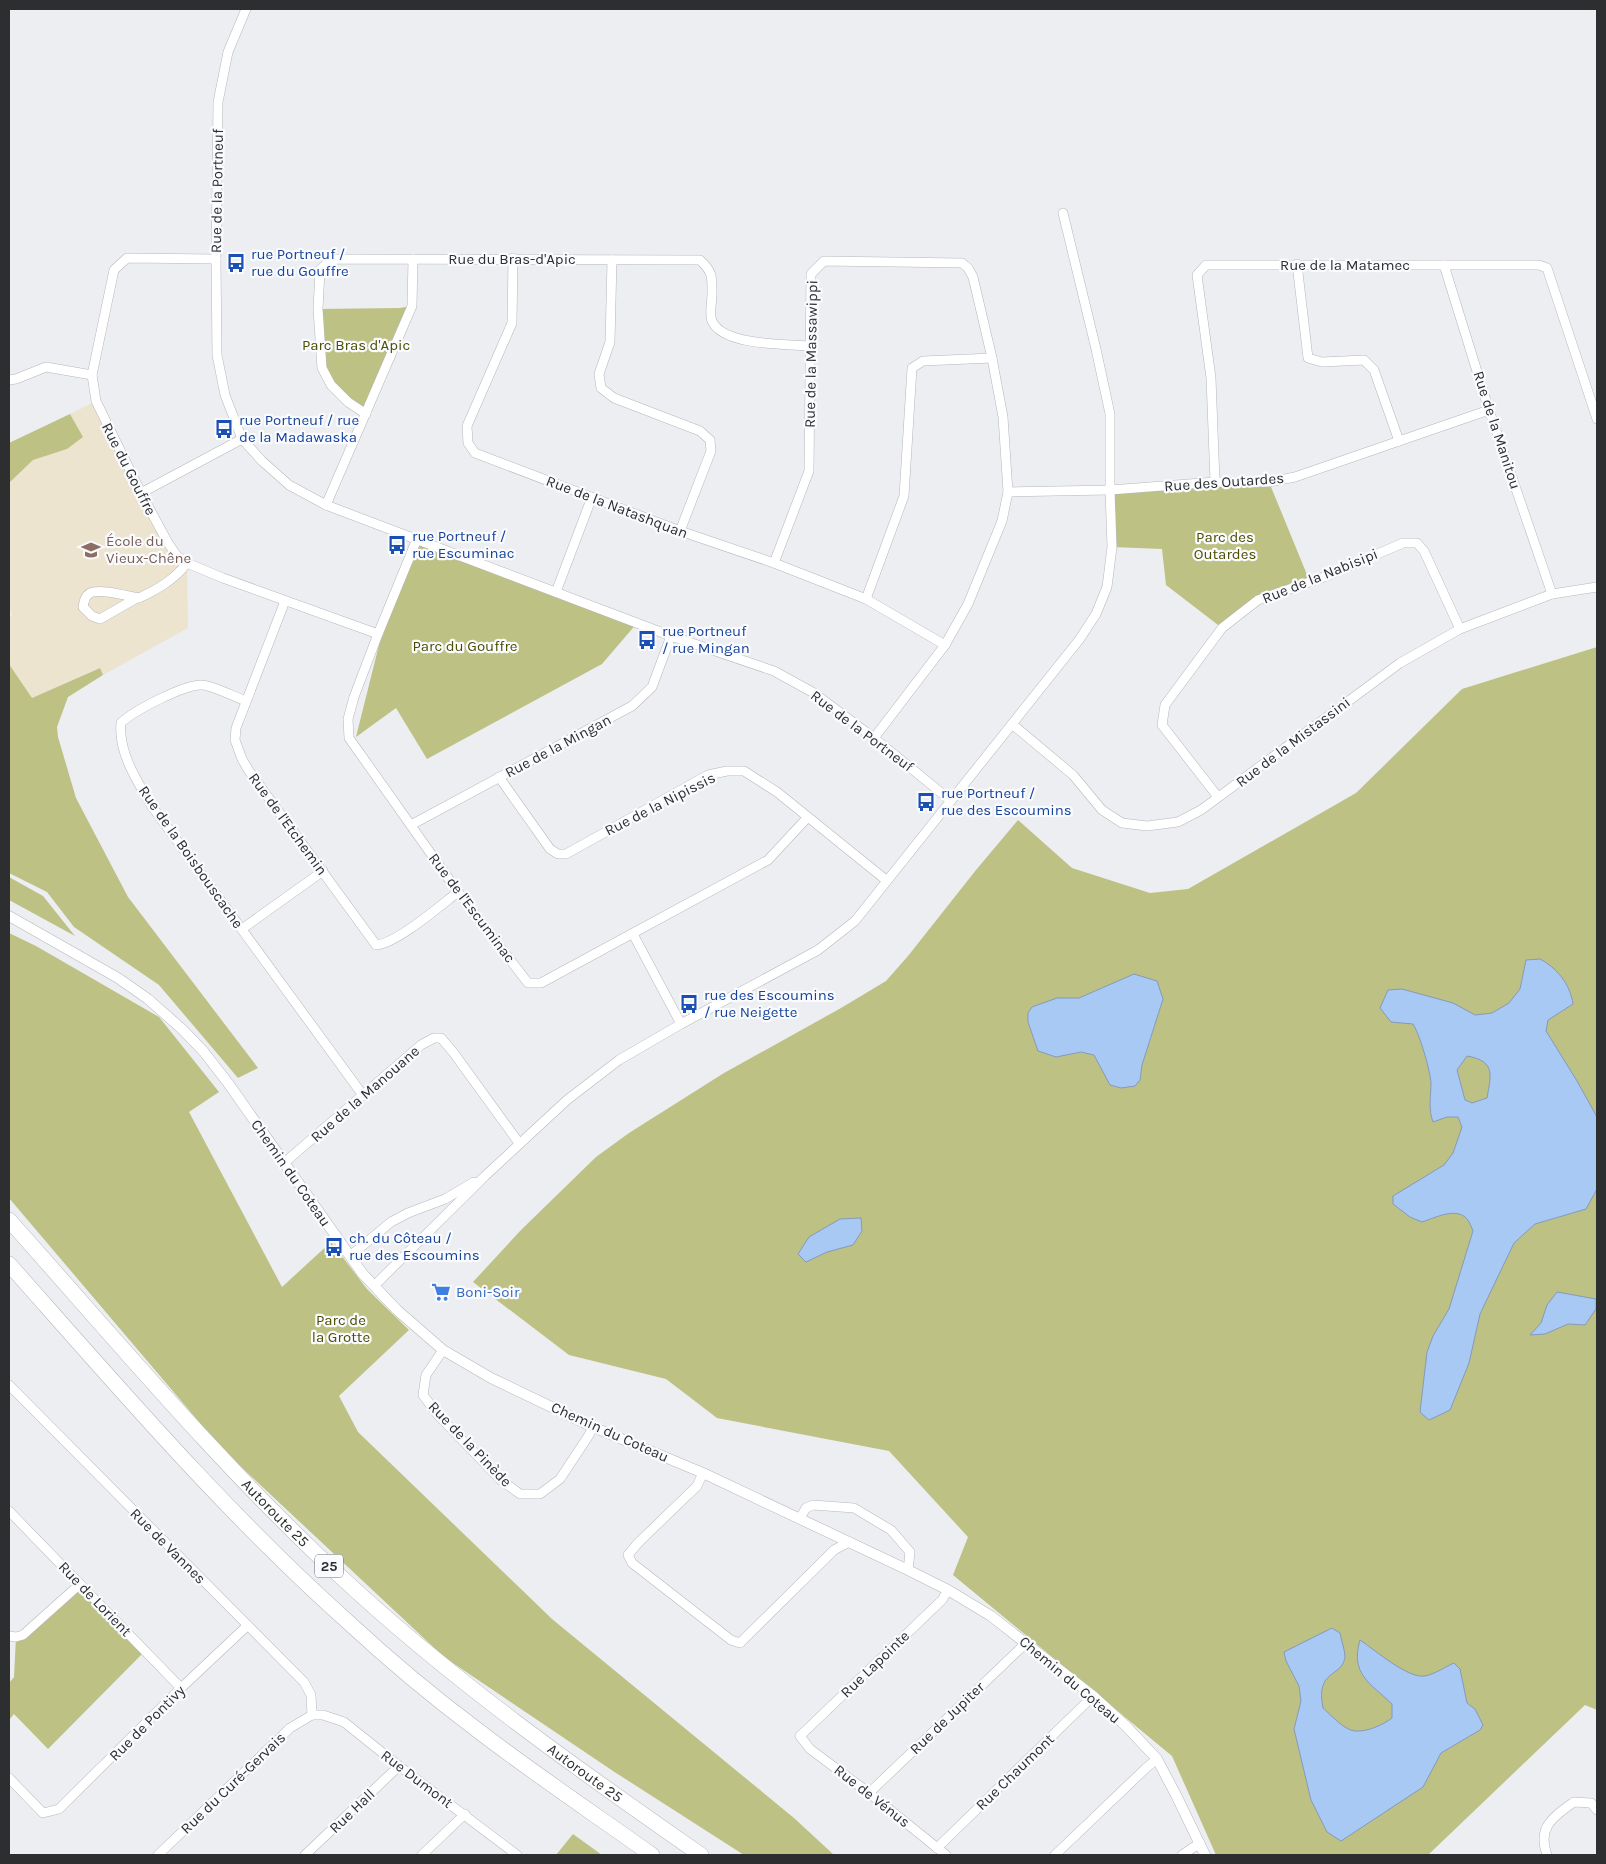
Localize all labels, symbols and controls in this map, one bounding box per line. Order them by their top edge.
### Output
street label: Rue de la Portneuf [207,128,227,253]
place label: rue Portneuf / rue du Gouffre [251,245,349,280]
street label: Rue du Bras-d'Apic [448,250,576,268]
bus stop icon: rue Portneuf / rue du Gouffre [225,252,247,274]
street label: Rue de la Matamec [1280,256,1410,274]
street label: Rue de la Massawippi [801,280,821,428]
park label: Parc Bras d'Apic [302,336,410,354]
street label: Rue de la Manitou [1469,369,1525,491]
place label: rue Portneuf / rue de la Madawaska [239,411,359,446]
bus stop icon: rue Portneuf / rue de la Madawaska [213,418,235,440]
street label: Rue du Gouffre [98,420,160,518]
street label: Rue des Outardes [1163,469,1285,495]
street label: Rue de la Natashquan [544,472,690,542]
place label: rue Portneuf / rue Escuminac [412,527,514,562]
park label: Parc des Outardes [1194,528,1256,563]
place label: École du Vieux-Chêne [106,532,191,567]
bus stop icon: rue Portneuf / rue Escuminac [386,534,408,556]
school or university icon: École du Vieux-Chêne [80,539,102,561]
street label: Rue de la Nabisipi [1260,545,1380,607]
place label: rue Portneuf / rue Mingan [662,622,750,657]
bus stop icon: rue Portneuf / rue Mingan [636,629,658,651]
park label: Parc du Gouffre [412,637,518,655]
street label: Rue de la Portneuf [807,686,918,776]
street label: Rue de la Mistassini [1232,693,1354,791]
street label: Rue de la Mingan [502,710,614,782]
street label: Rue de la Nipissis [602,768,718,840]
street label: Rue de l'Etchemin [245,769,331,879]
street label: Rue de la Boisbouscache [135,782,247,932]
place label: rue Portneuf / rue des Escoumins [941,784,1072,819]
bus stop icon: rue Portneuf / rue des Escoumins [915,791,937,813]
street label: Rue de l'Escuminac [425,850,519,966]
place label: rue des Escoumins / rue Neigette [704,986,835,1021]
bus stop icon: rue des Escoumins / rue Neigette [678,993,700,1015]
street label: Rue de la Manouane [307,1042,423,1146]
street label: Chemin du Coteau [247,1116,335,1230]
place label: ch. du Côteau / rue des Escoumins [349,1229,480,1264]
bus stop icon: ch. du Côteau / rue des Escoumins [323,1236,345,1258]
supermarket icon: Boni-Soir [430,1281,452,1303]
place label: Boni-Soir [456,1283,520,1301]
park label: Parc de la Grotte [312,1311,370,1346]
street label: Rue de la Pinède [425,1398,515,1490]
street label: Chemin du Coteau [548,1398,672,1466]
street label: Autoroute 25 [238,1475,313,1551]
street label: Rue de Vannes [126,1504,210,1588]
road number: 25 [315,1554,343,1578]
street label: Rue de Lorient [55,1558,135,1640]
street label: Rue Lapointe [837,1627,913,1701]
street label: Chemin du Coteau [1016,1632,1124,1728]
street label: Rue de Jupiter [906,1677,988,1758]
street label: Rue de Pontivy [105,1681,189,1765]
street label: Rue du Curé-Gervais [177,1728,289,1838]
street label: Rue Chaumont [972,1730,1058,1814]
street label: Autoroute 25 [544,1740,626,1806]
street label: Rue Dumont [377,1746,457,1812]
street label: Rue de Vénus [830,1761,914,1831]
street label: Rue Hall [326,1785,378,1837]

